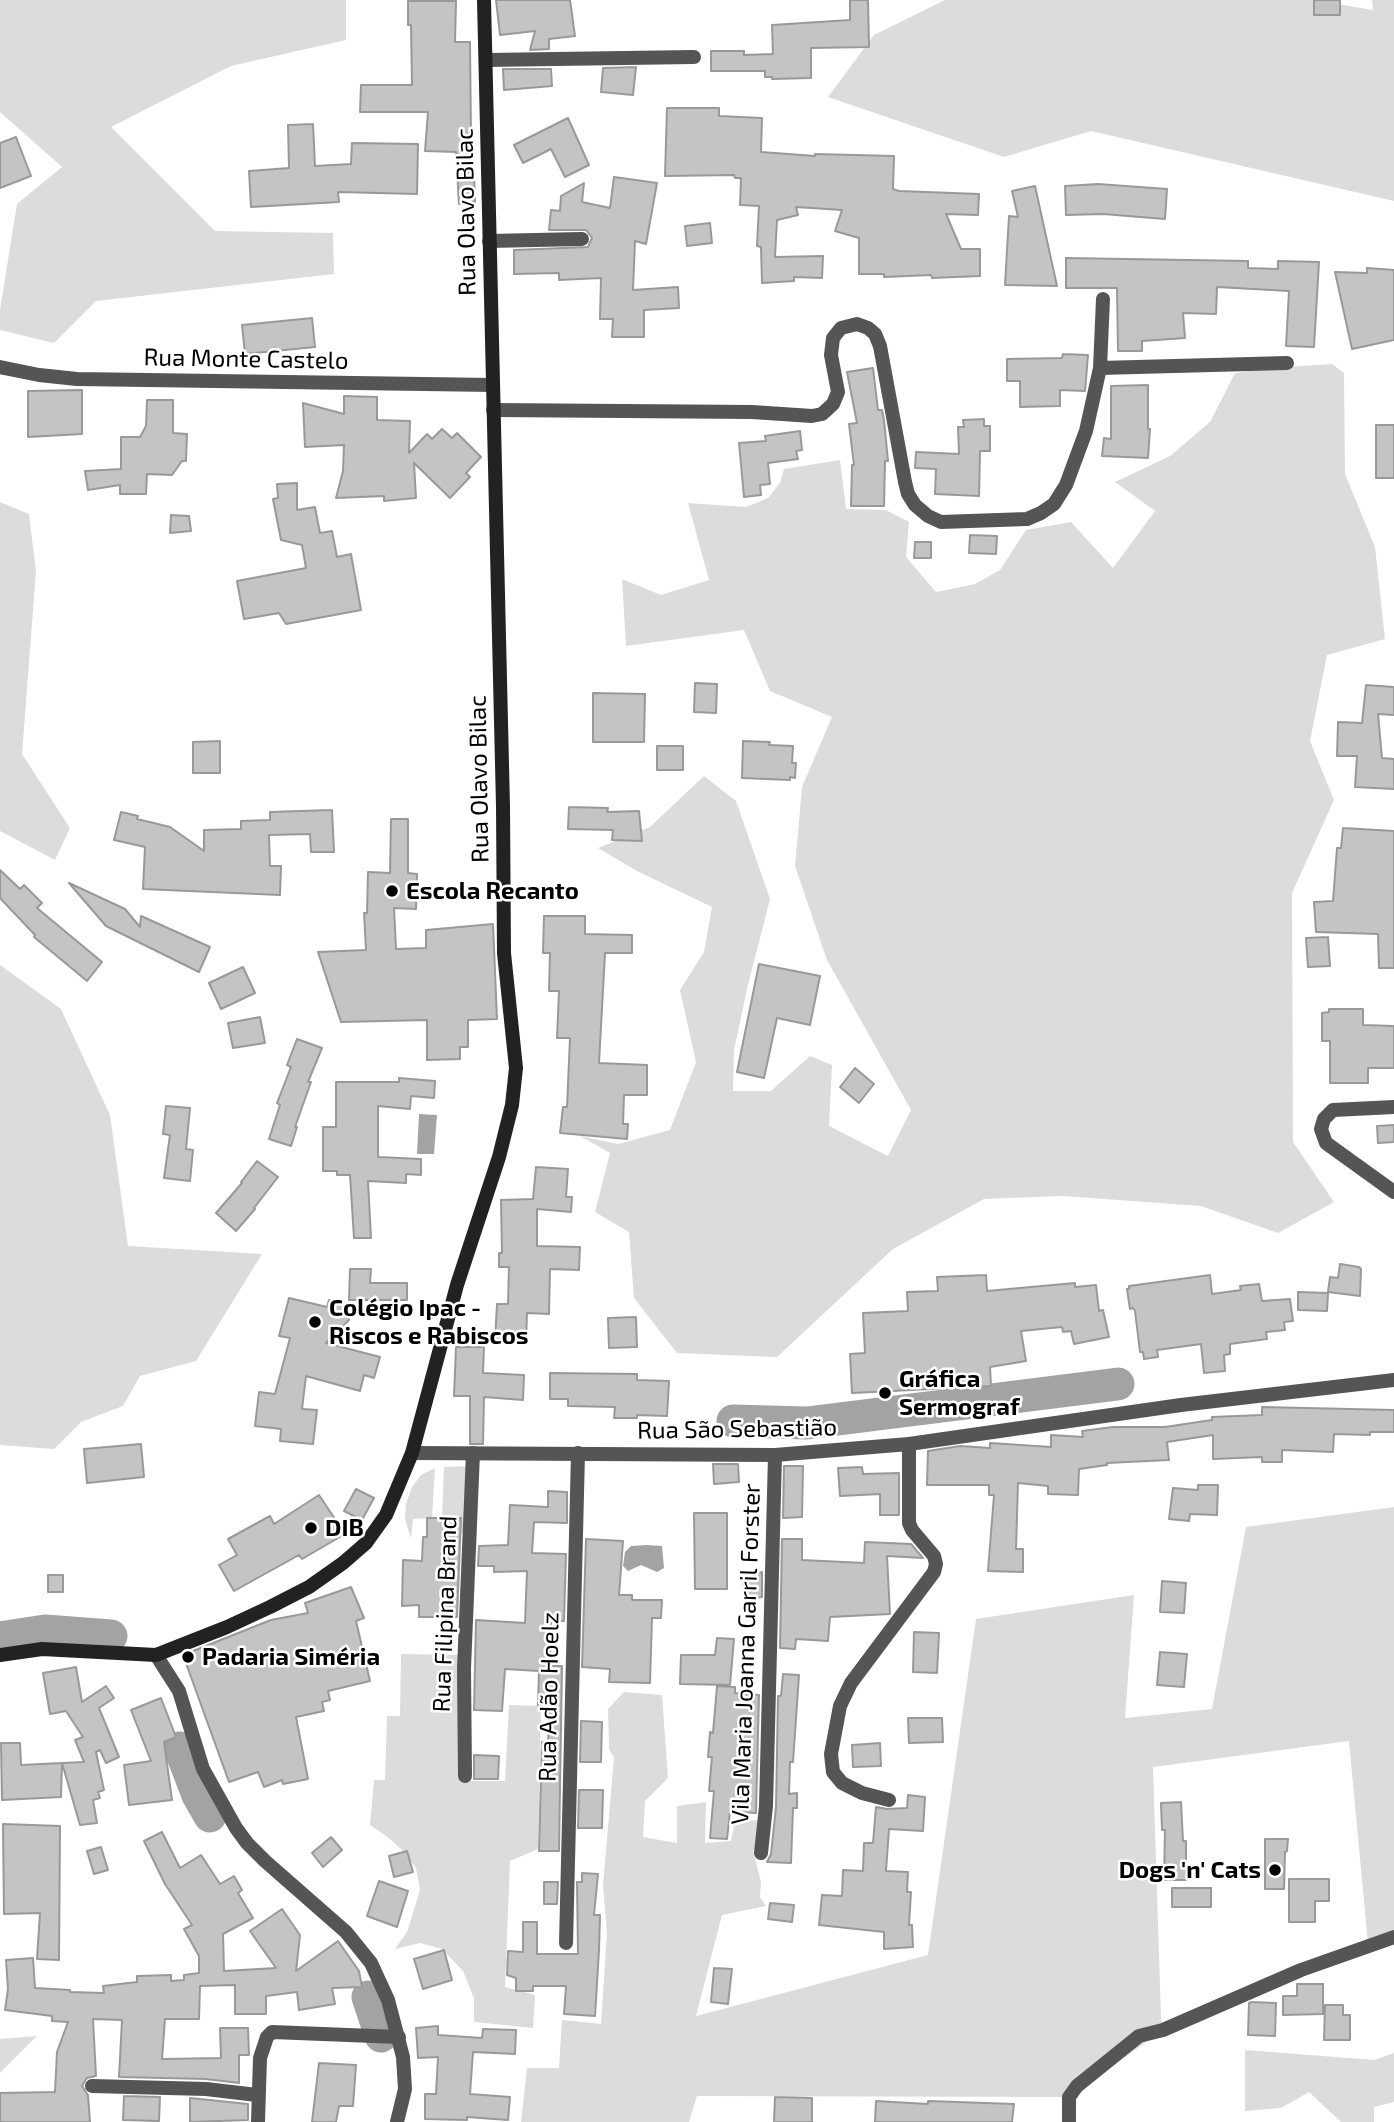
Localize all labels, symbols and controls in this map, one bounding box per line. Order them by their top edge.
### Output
street label: Rua Olavo Bilac [450,128,482,296]
street label: Rua Monte Castelo [143,343,349,375]
street label: Rua Olavo Bilac [463,695,495,863]
place label: Escola Recanto [406,877,579,905]
marker: Escola Recanto [384,883,400,899]
place label: Colégio Ipac - Riscos e Rabiscos [329,1294,529,1350]
marker: Colégio Ipac - Riscos e Rabiscos [307,1314,323,1330]
place label: Gráfica Sermograf [899,1365,1020,1421]
marker: Gráfica Sermograf [877,1385,893,1401]
street label: Rua São Sebastião [637,1413,837,1445]
street label: Vila Maria Joanna Garril Forster [726,1483,766,1825]
place label: DIB [325,1514,364,1542]
street label: Rua Filipina Brand [427,1515,463,1713]
marker: DIB [303,1520,319,1536]
street label: Rua Adão Hoelz [533,1612,565,1782]
place label: Padaria Siméria [202,1643,380,1671]
marker: Padaria Siméria [180,1649,196,1665]
place label: Dogs 'n' Cats [1119,1856,1261,1884]
marker: Dogs 'n' Cats [1267,1862,1283,1878]

